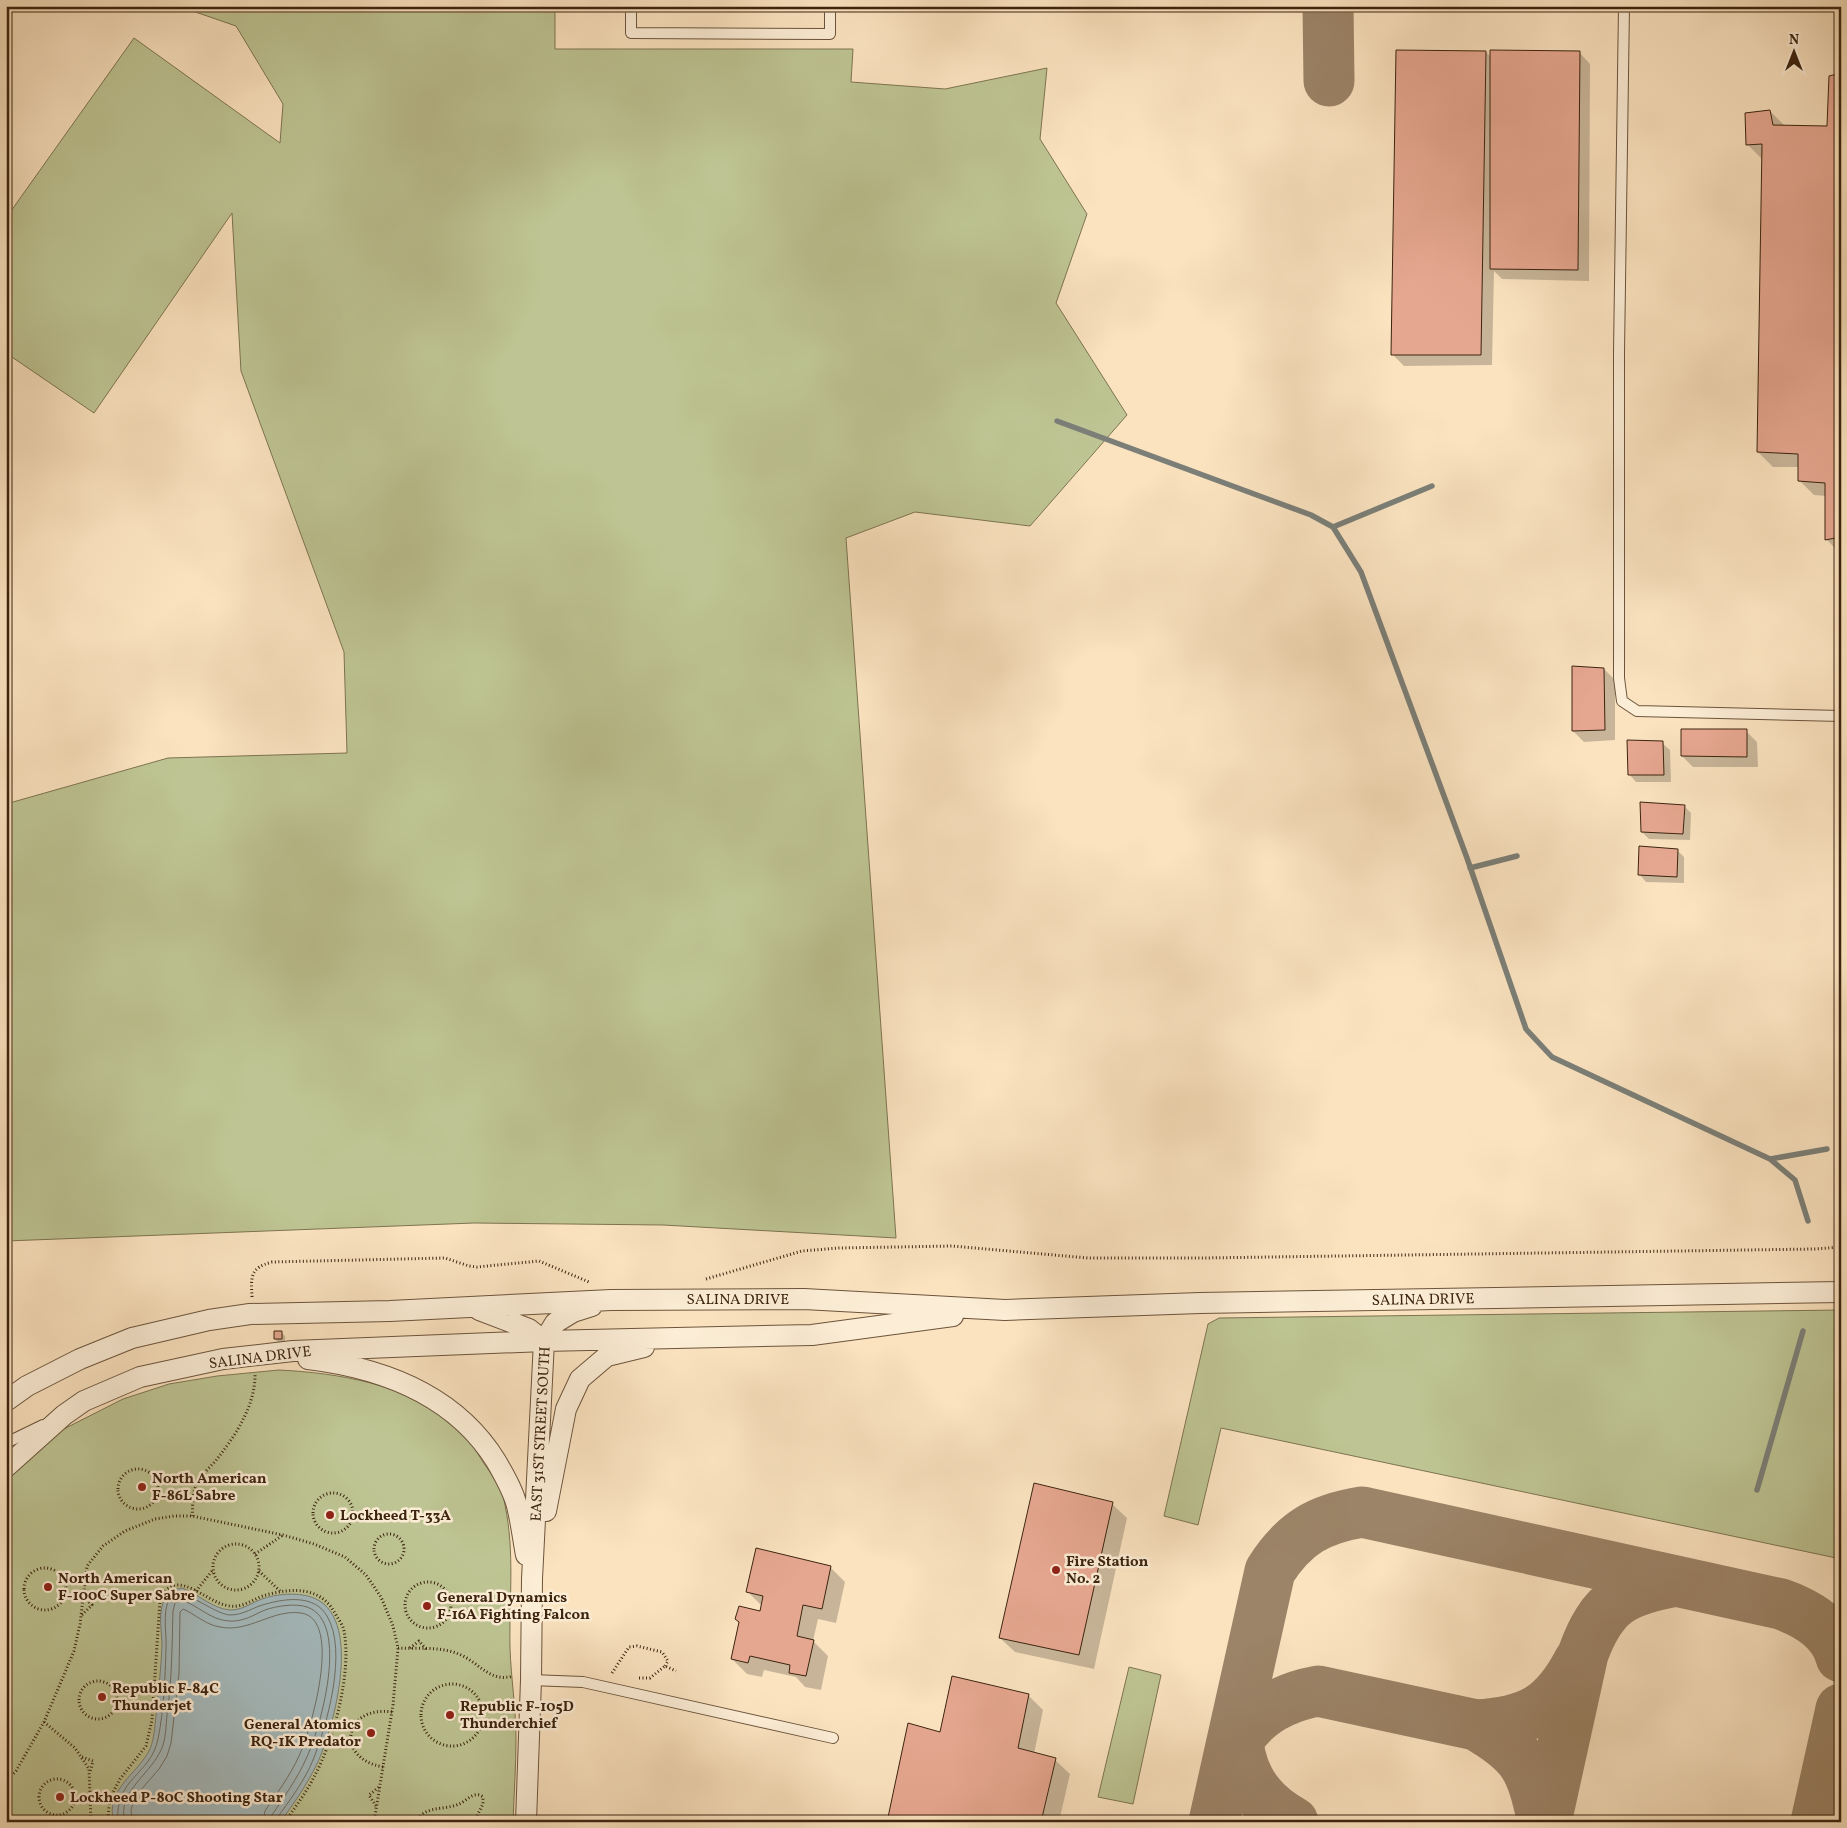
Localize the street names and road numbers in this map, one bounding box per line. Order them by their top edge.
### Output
street label: SALINA DRIVE [1371,1289,1475,1312]
street label: SALINA DRIVE [687,1290,789,1311]
street label: SALINA DRIVE [208,1342,312,1375]
street label: EAST 31ST STREET SOUTH [526,1346,557,1522]

